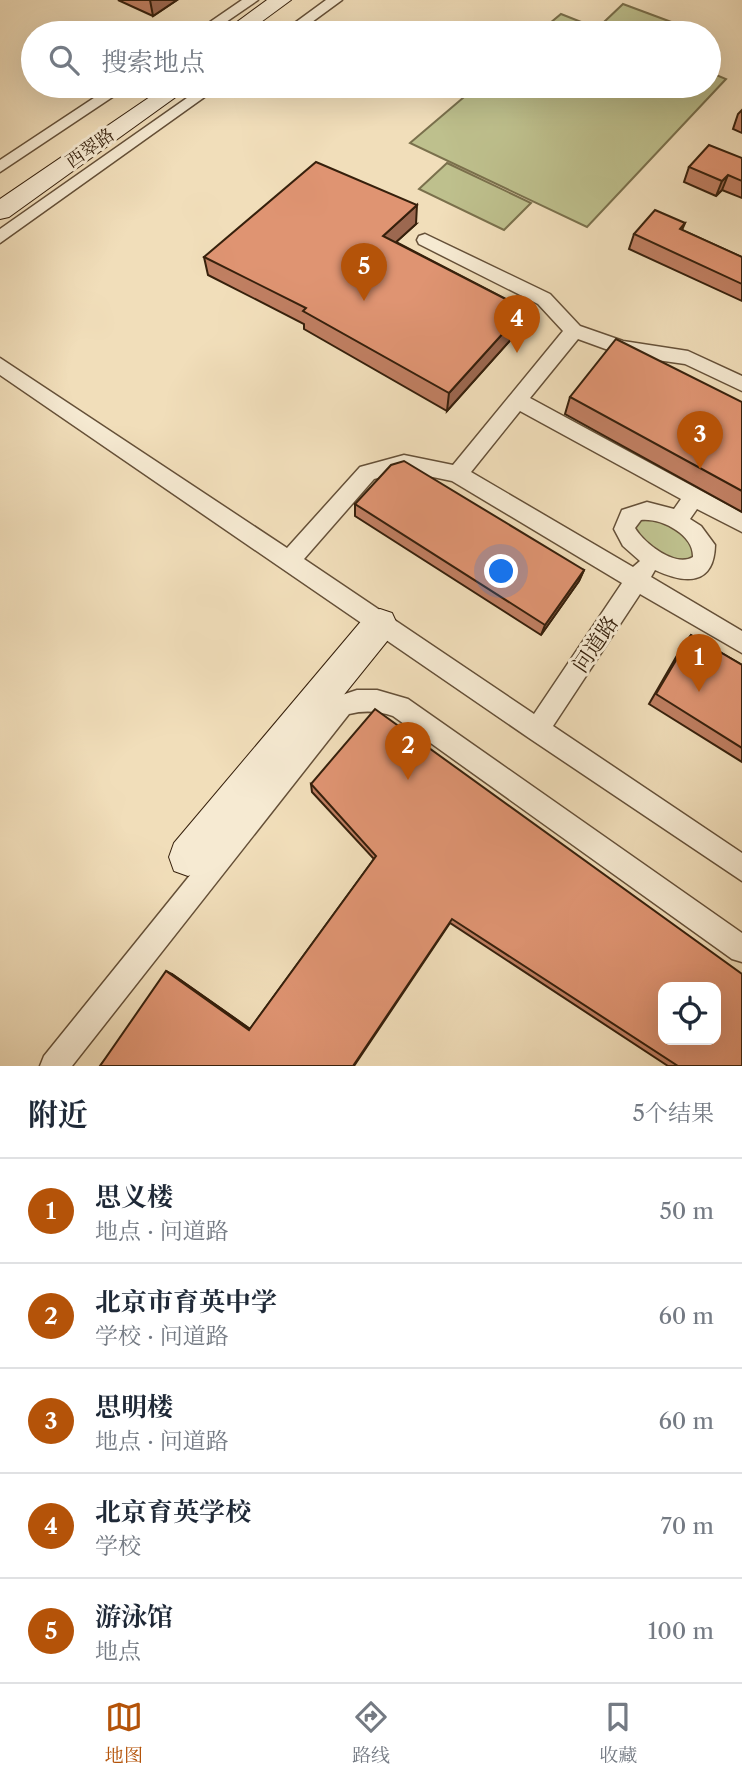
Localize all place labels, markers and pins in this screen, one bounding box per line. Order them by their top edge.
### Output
pin: 5 [341,243,387,301]
pin: 4 [494,295,540,353]
pin: 3 [677,411,723,469]
pin: 1 [676,634,722,692]
pin: 2 [385,722,431,780]

